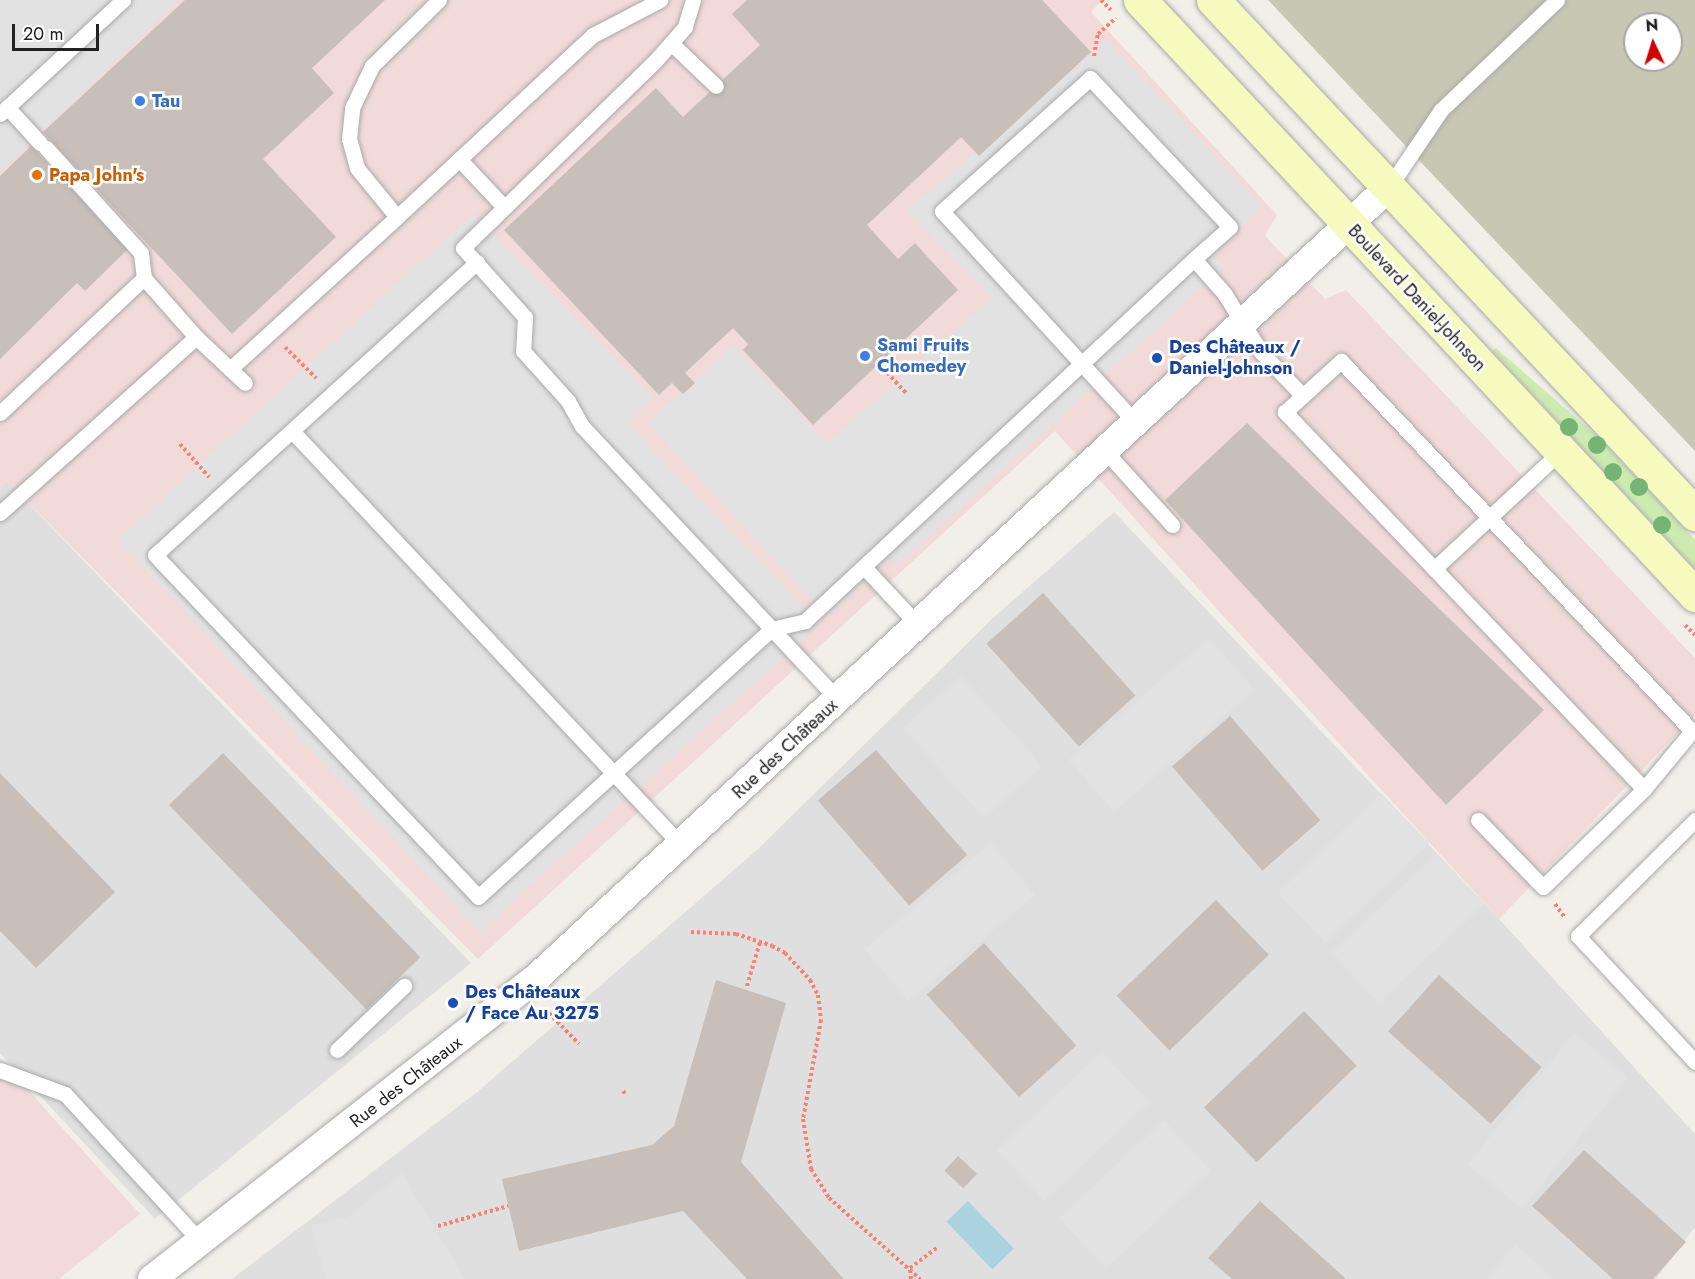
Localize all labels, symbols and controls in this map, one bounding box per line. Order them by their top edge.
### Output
scale bar [15,12,102,50]
north arrow [1623,12,1683,72]
text: N [1645,14,1659,37]
text: 20 m [23,21,63,47]
place label: Tau [152,90,180,112]
marker: Tau [133,94,147,108]
place label: Papa John's [49,164,144,186]
marker: Papa John's [30,168,44,182]
street label: Boulevard Daniel-Johnson [1343,220,1491,376]
place label: Sami Fruits Chomedey [877,335,969,378]
place label: Des Châteaux / Daniel-Johnson [1169,337,1301,380]
marker: Sami Fruits Chomedey [858,349,872,363]
marker: Des Châteaux / Daniel-Johnson [1150,351,1164,365]
street label: Rue des Châteaux [728,695,842,803]
place label: Des Châteaux / Face Au 3275 [465,982,599,1024]
marker: Des Châteaux / Face Au 3275 [446,996,460,1010]
street label: Rue des Châteaux [346,1032,466,1132]

